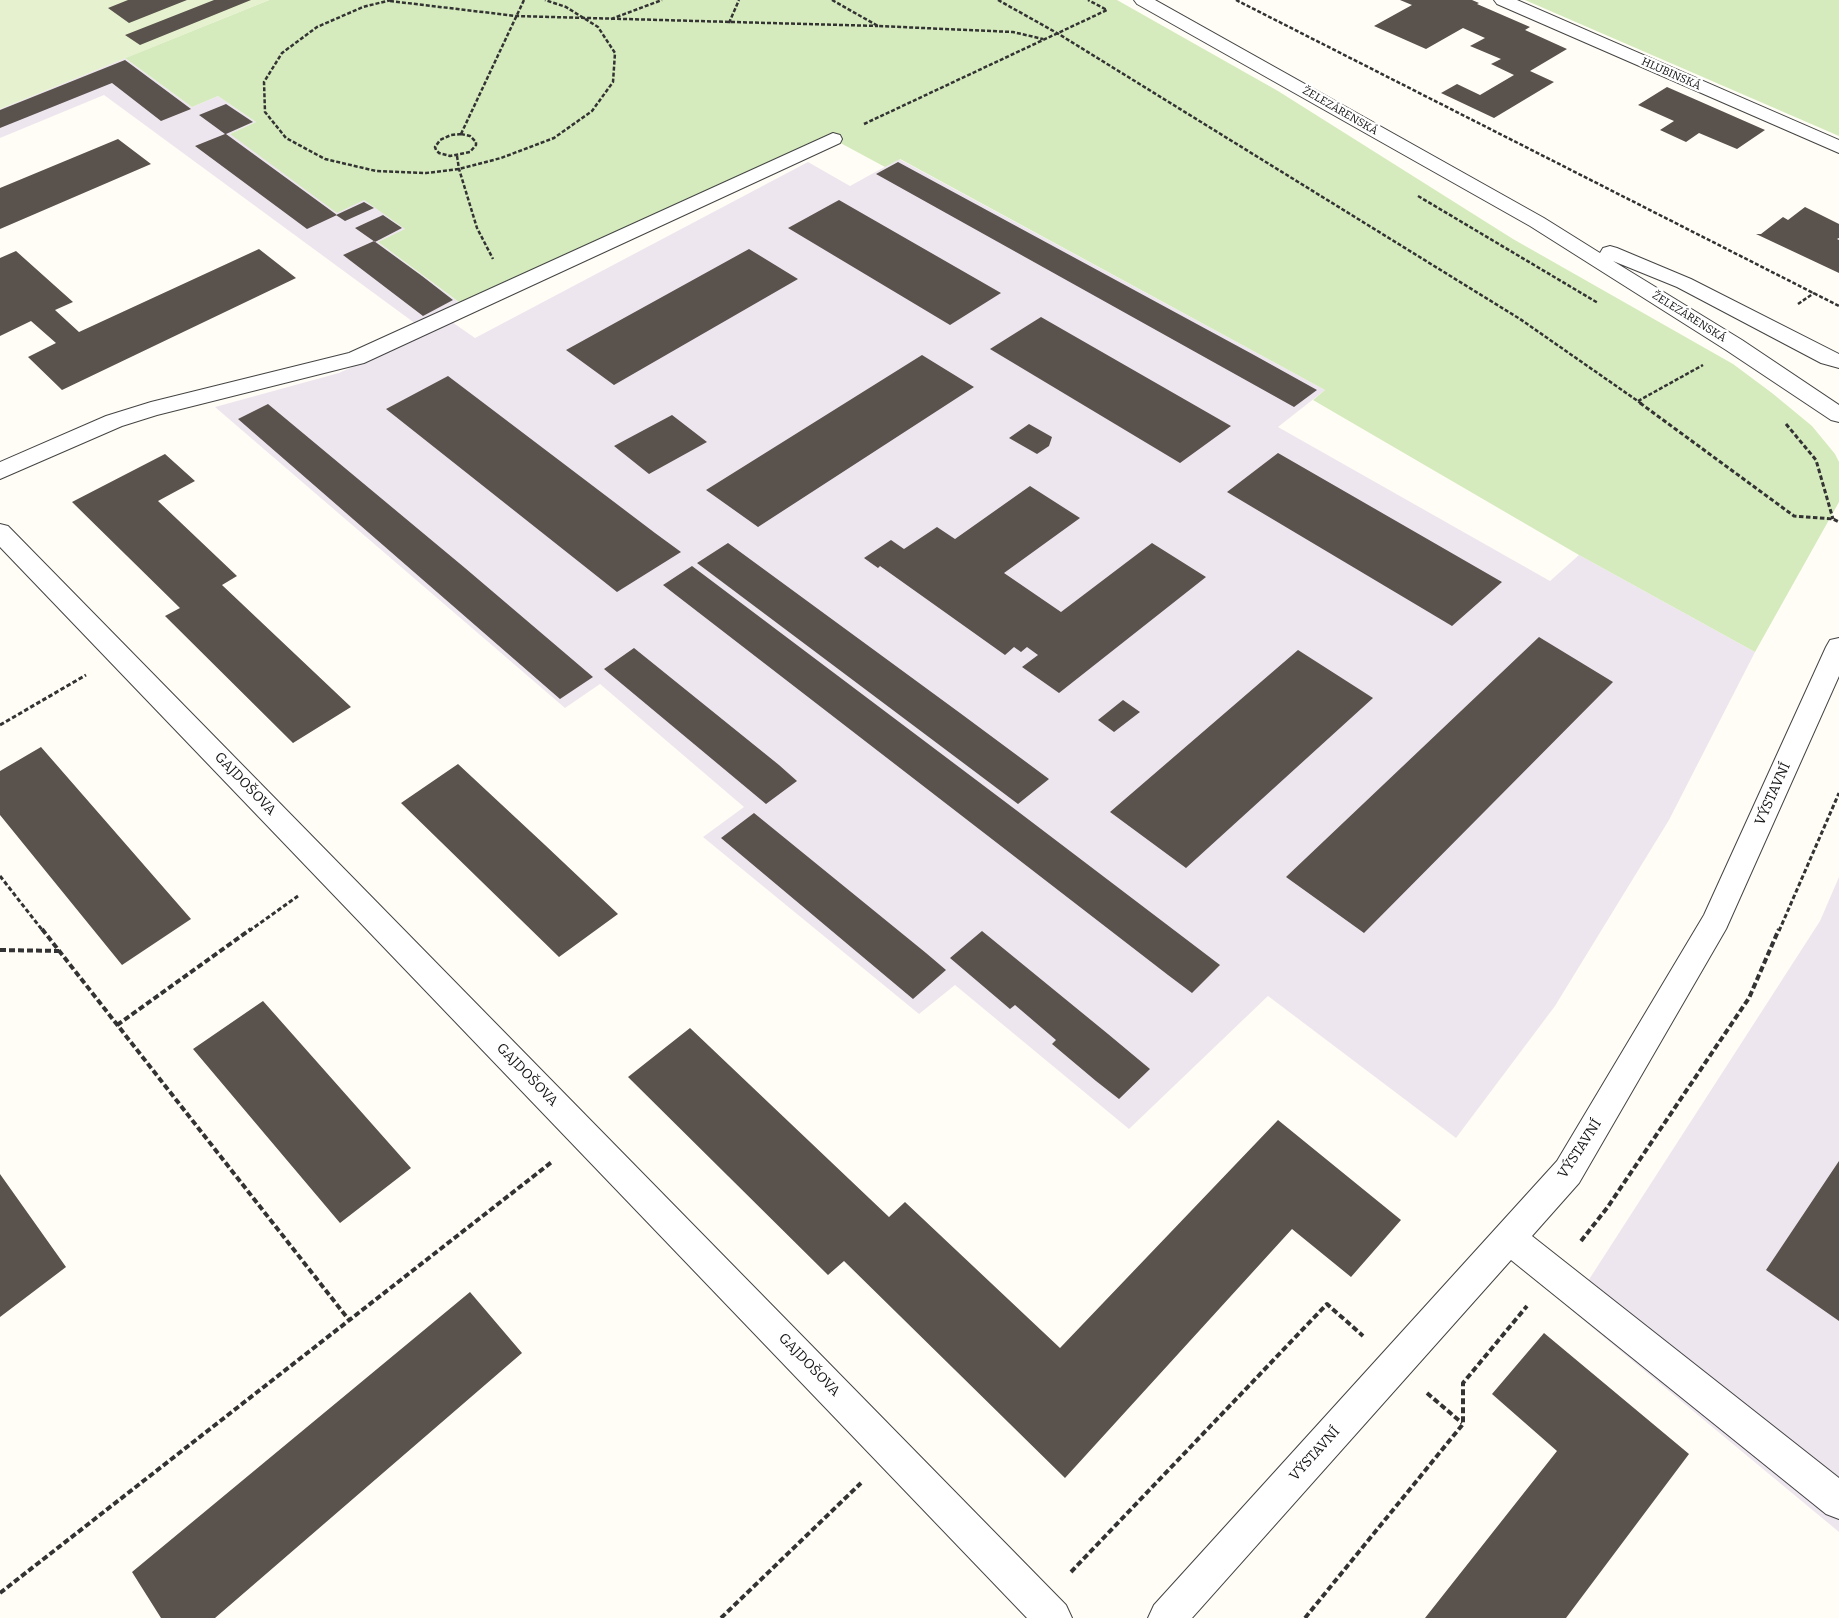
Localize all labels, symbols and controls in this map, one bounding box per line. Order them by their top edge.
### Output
street label: HLUBINSKÁ [1639,55,1703,93]
street label: ŽELEZÁRENSKÁ [1300,84,1380,138]
street label: ŽELEZÁRENSKÁ [1650,289,1728,345]
street label: GAJDOŠOVA [211,749,279,819]
street label: VÝSTAVNÍ [1752,760,1794,828]
street label: GAJDOŠOVA [493,1040,561,1110]
street label: VÝSTAVNÍ [1555,1116,1605,1182]
street label: GAJDOŠOVA [775,1330,843,1400]
street label: VÝSTAVNÍ [1286,1423,1344,1485]

